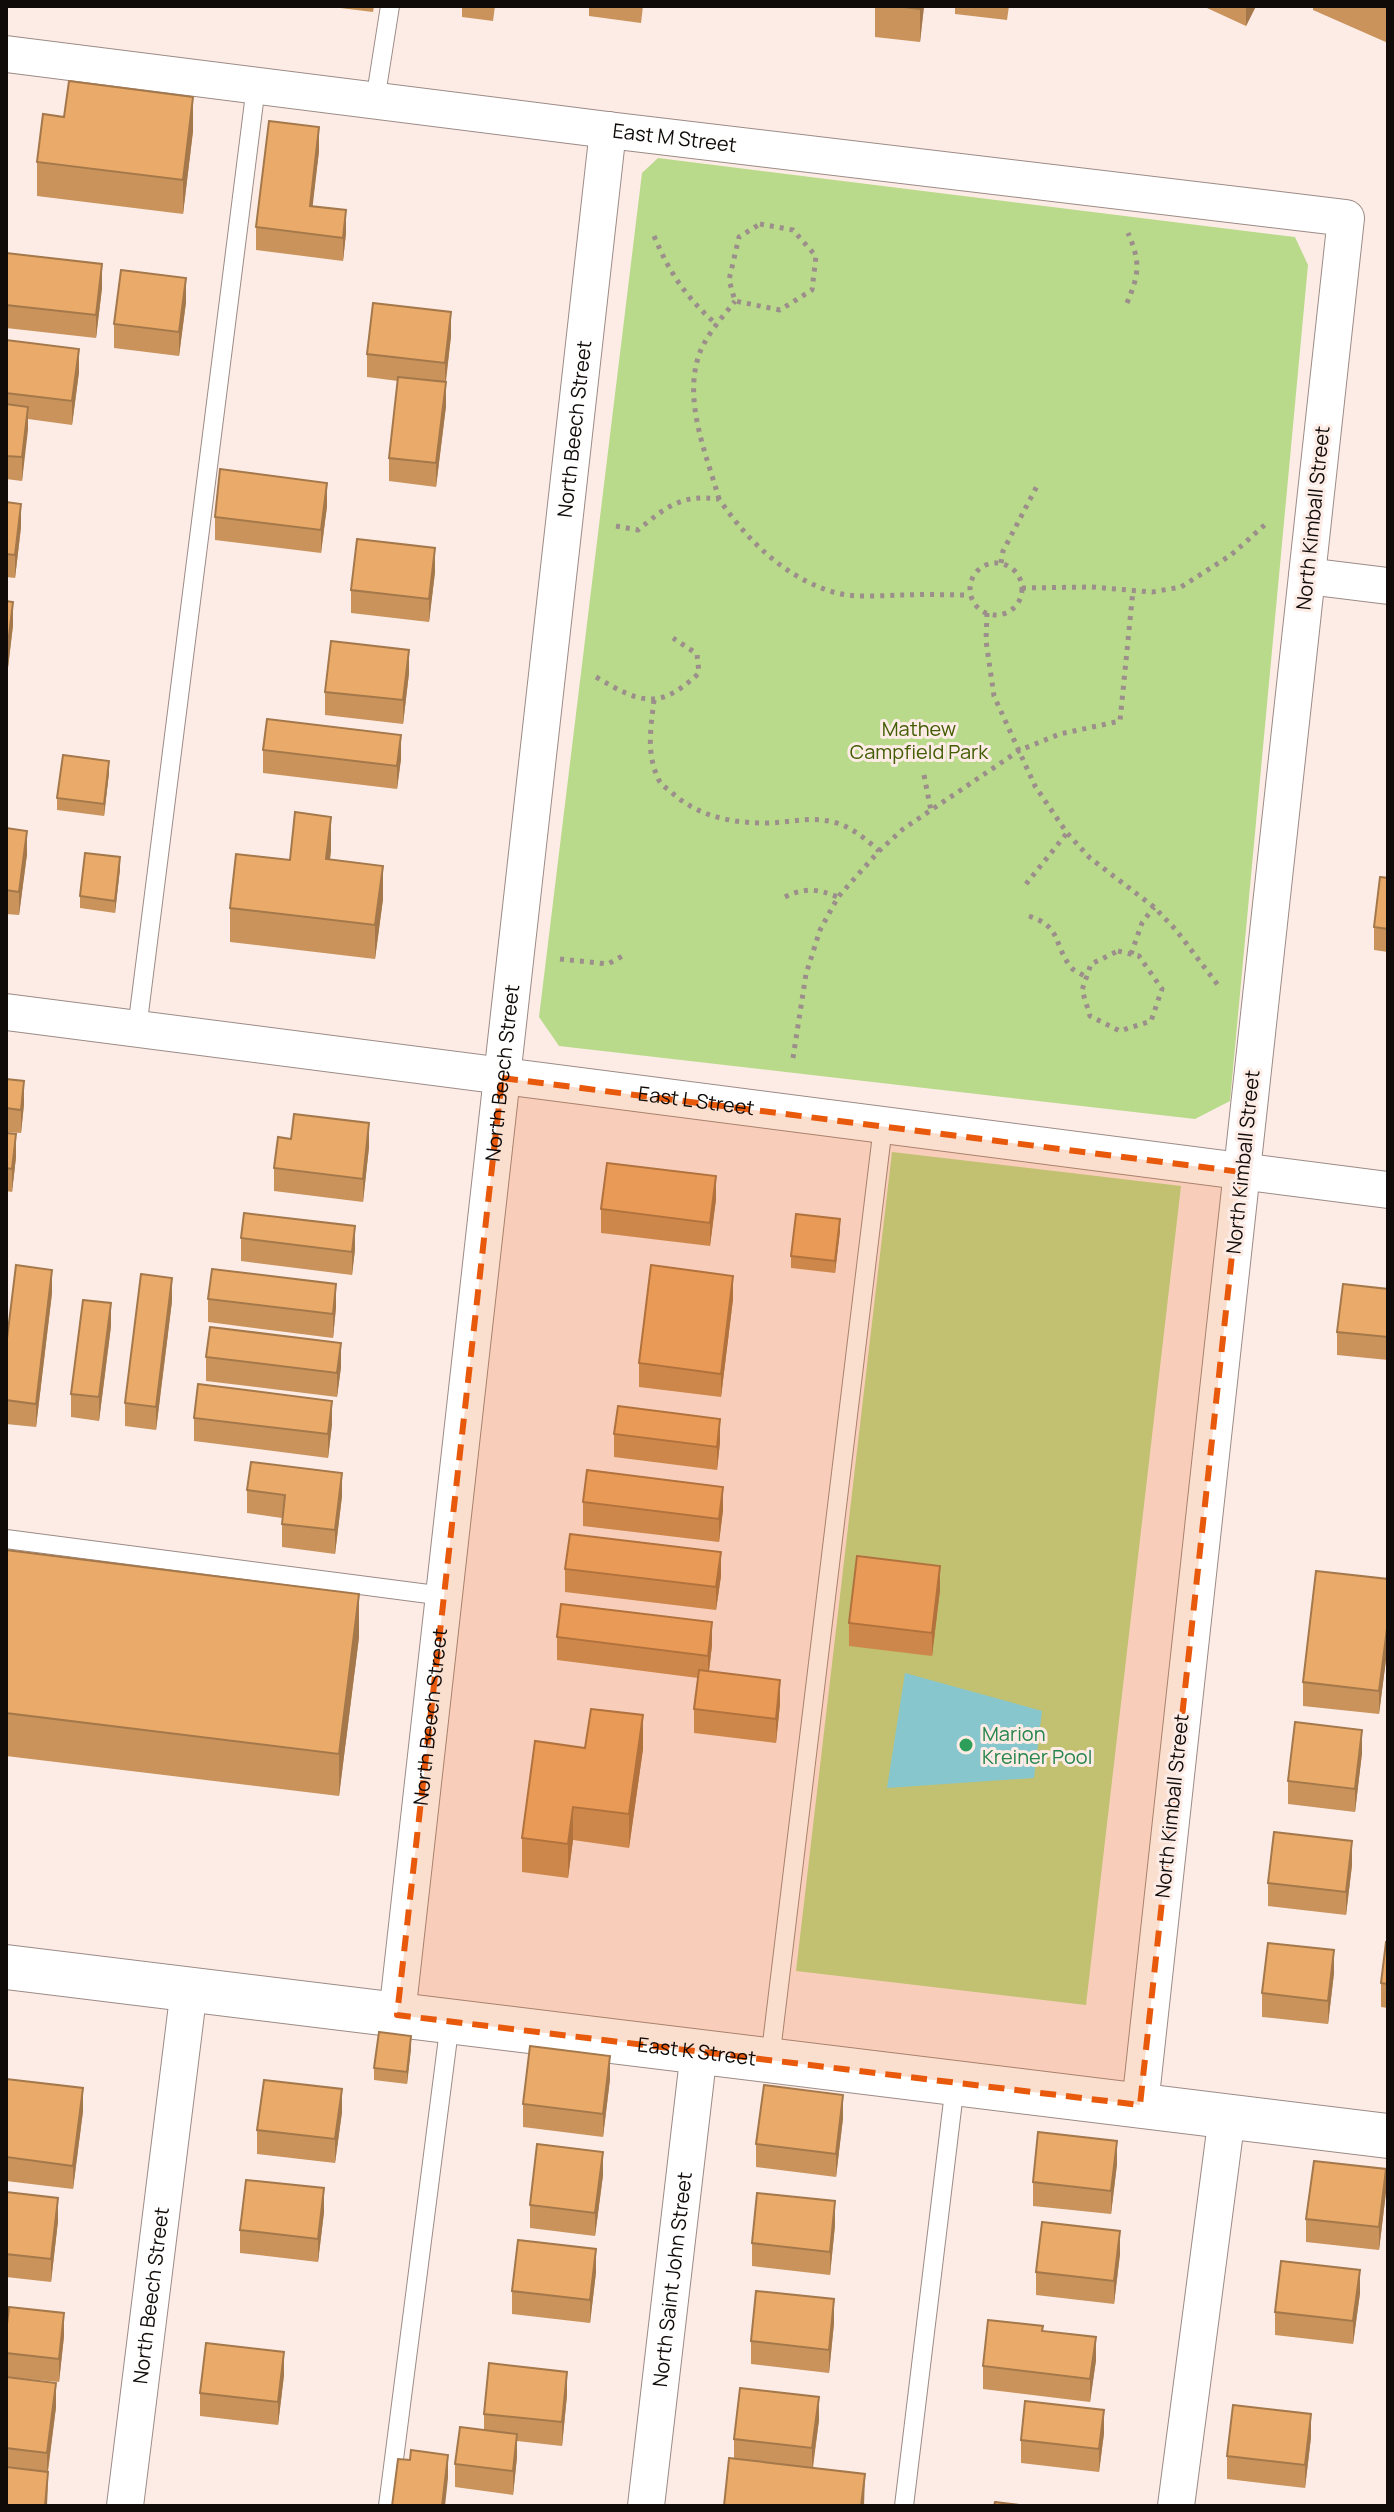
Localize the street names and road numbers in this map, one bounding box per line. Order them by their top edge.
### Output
street label: East M Street [611,117,738,158]
street label: North Beech Street [551,339,597,519]
street label: North Kimball Street [1289,424,1336,611]
street label: North Beech Street [479,983,525,1163]
street label: North Kimball Street [1219,1068,1266,1255]
street label: East L Street [637,1080,756,1121]
street label: North Beech Street [407,1627,453,1807]
street label: North Kimball Street [1148,1712,1195,1899]
street label: East K Street [636,2030,758,2072]
street label: North Saint John Street [646,2170,698,2389]
street label: North Beech Street [126,2206,175,2386]

